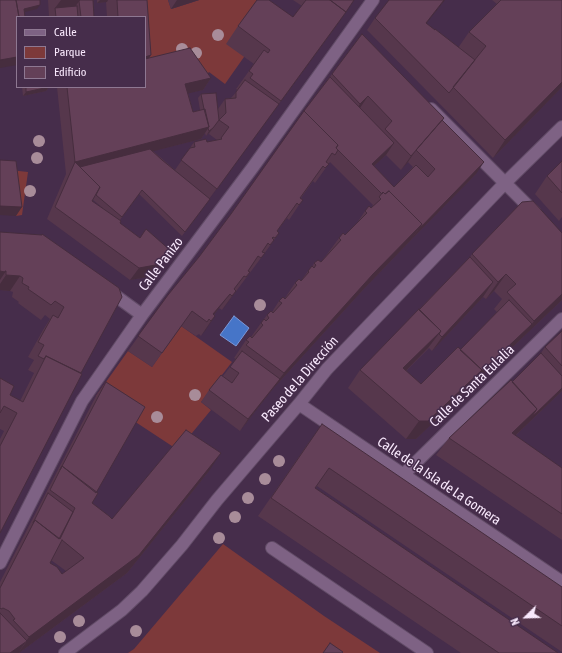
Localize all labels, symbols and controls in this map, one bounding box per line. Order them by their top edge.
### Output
legend [16,16,146,88]
text: Calle [54,25,77,39]
text: Parque [54,45,86,59]
text: Edificio [54,65,86,79]
street label: Calle Panizo [135,234,187,294]
street label: Paseo de la Dirección [258,333,342,425]
street label: Calle de Santa Eulalia [426,341,518,431]
street label: Calle de la Isla de La Gomera [374,433,504,529]
north arrow [506,597,546,637]
text: N [508,616,522,627]

